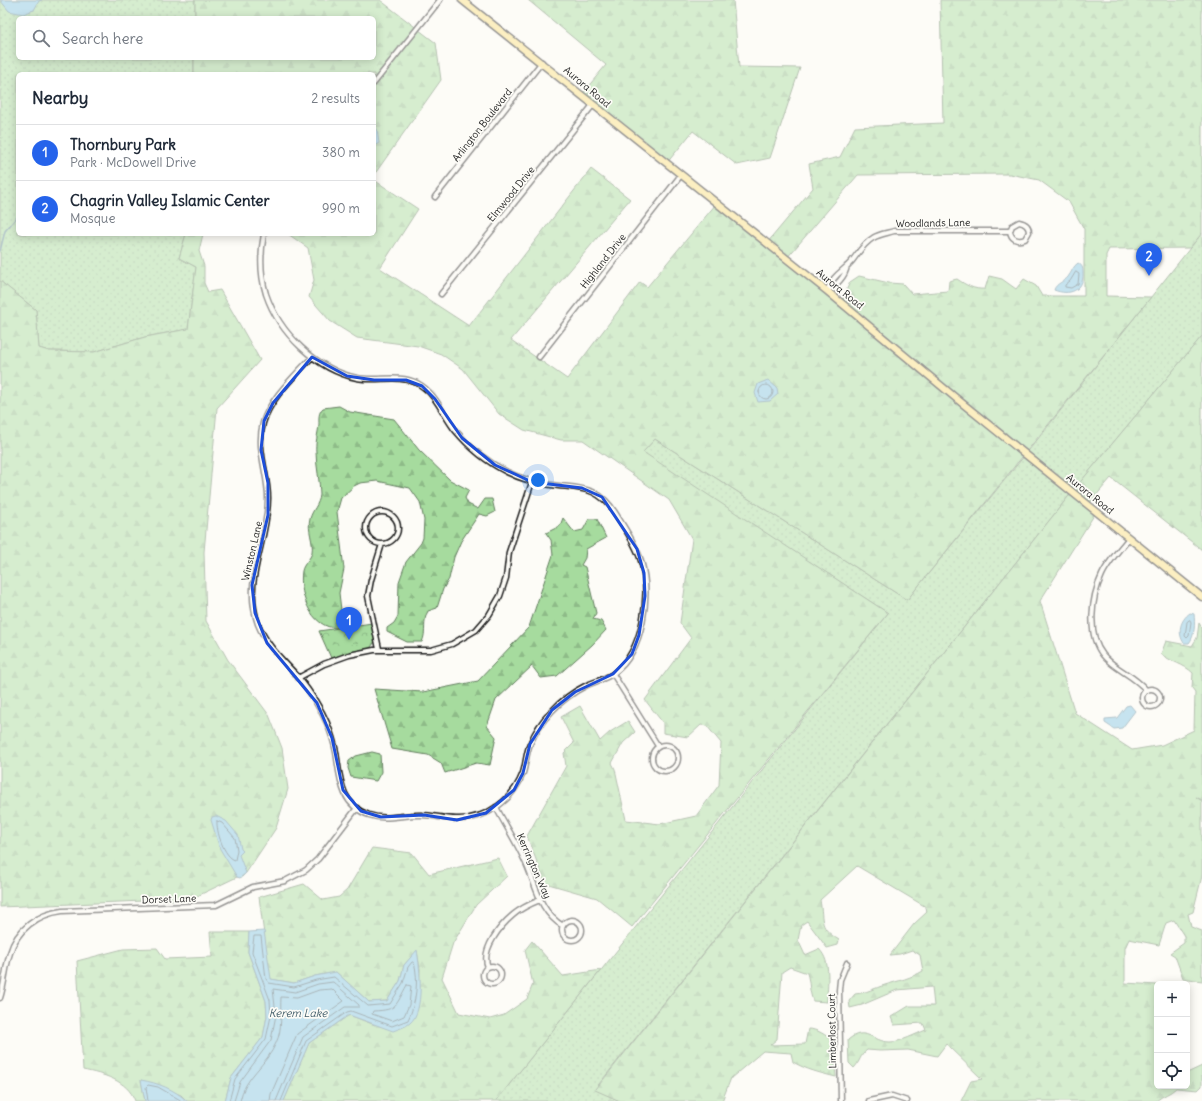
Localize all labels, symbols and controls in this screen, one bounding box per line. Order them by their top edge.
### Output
search box [16,16,376,60]
icon: search [30,27,52,49]
text: Search here [62,29,143,48]
street label: Aurora Road [561,64,613,110]
street label: Arlington Boulevard [449,86,515,164]
text: Nearby [32,87,88,109]
text: 2 results [311,90,360,107]
text: Thornbury Park [70,135,176,154]
text: 1 [42,144,48,161]
text: 380 m [322,144,360,161]
text: Park · McDowell Drive [70,154,196,171]
street label: Elmwood Drive [485,164,537,224]
text: Chagrin Valley Islamic Center [70,191,270,210]
text: 2 [41,200,49,217]
text: 990 m [322,200,360,217]
text: Mosque [70,210,115,227]
street label: Woodlands Lane [896,216,970,230]
street label: Highland Drive [577,231,629,291]
pin: 2 [1136,243,1162,276]
street label: Aurora Road [814,266,866,312]
your location [528,470,548,490]
street label: Aurora Road [1064,471,1116,517]
street label: Winston Lane [239,520,265,582]
pin: 1 [336,607,362,640]
street label: Kerrington Way [514,831,554,901]
street label: Dorset Lane [141,892,197,906]
map controls [1154,981,1190,1089]
button: + [1154,981,1190,1017]
street label: Limberlost Court [825,993,839,1069]
water label: Kerem Lake [269,1006,328,1020]
button: − [1154,1017,1190,1053]
button: locate [1154,1053,1190,1089]

